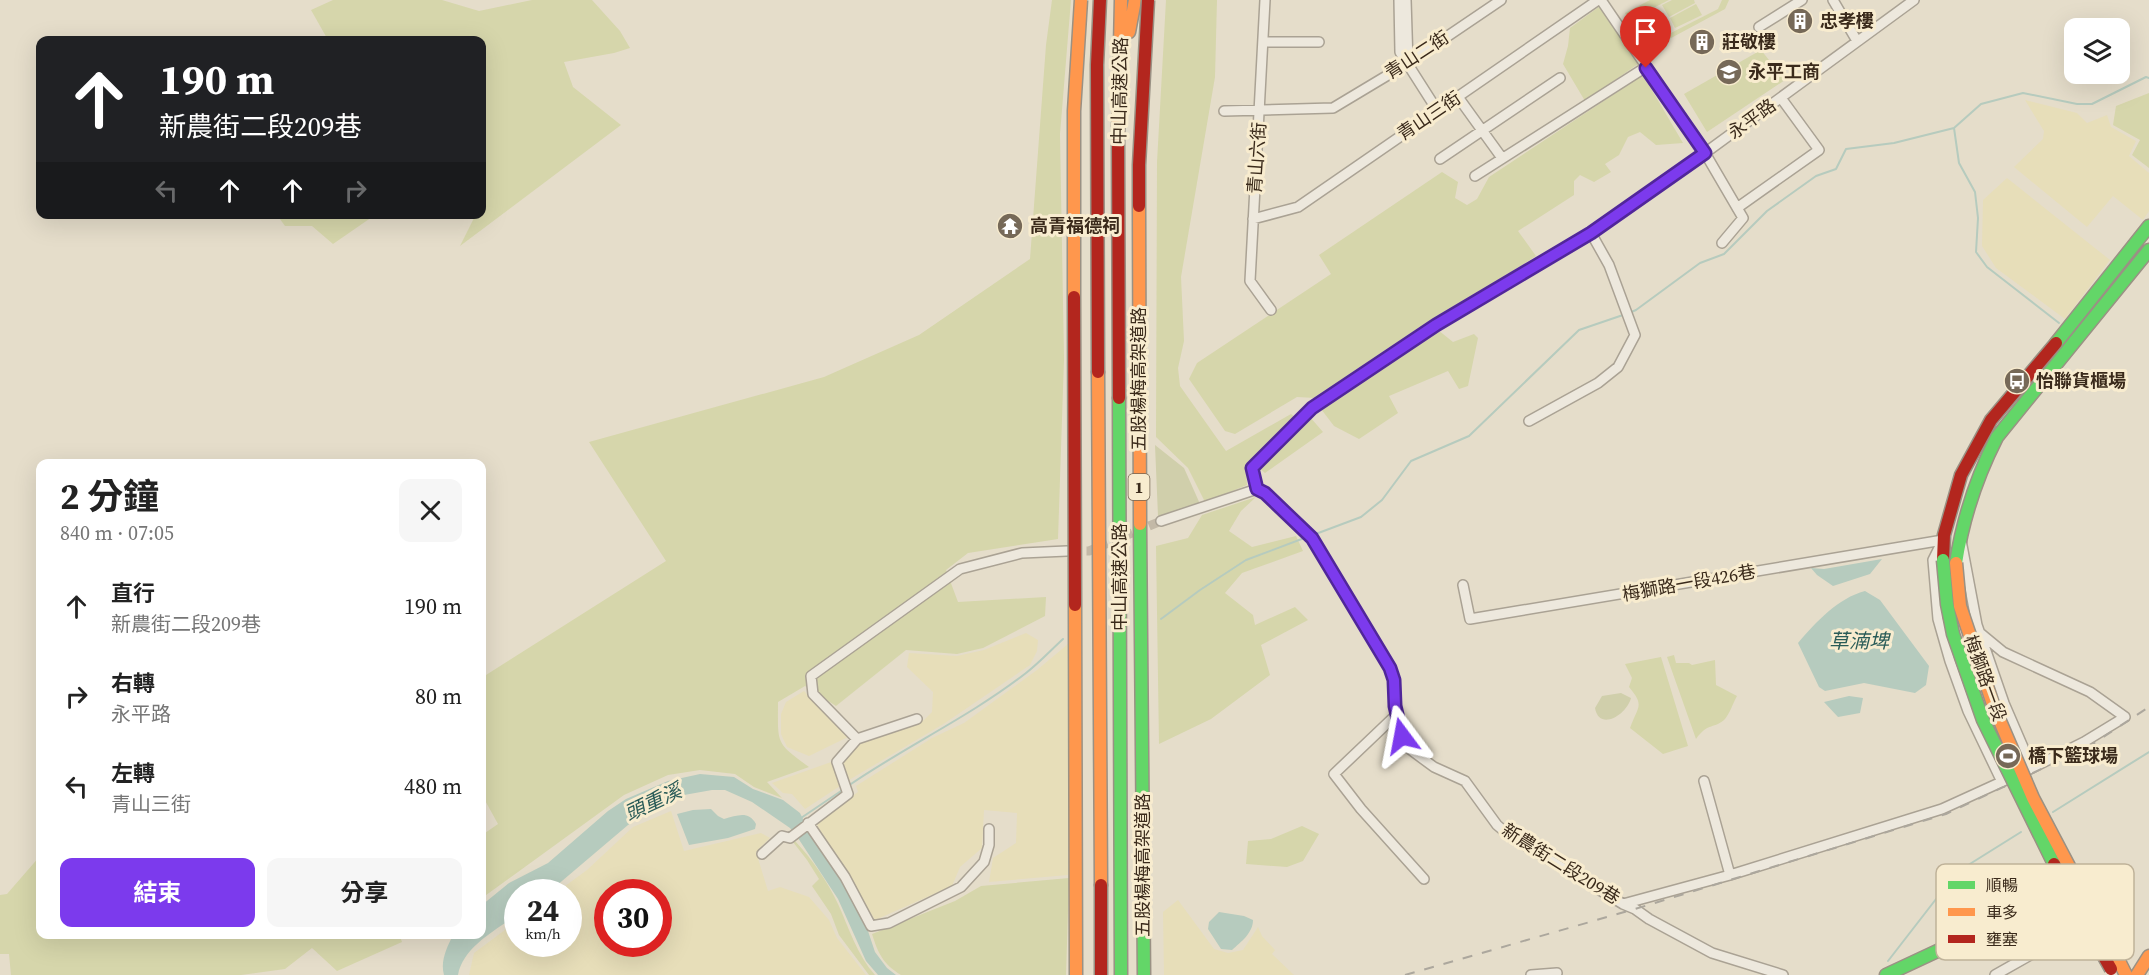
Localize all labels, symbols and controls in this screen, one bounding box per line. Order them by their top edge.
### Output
pin [1620,6,1671,68]
building icon: 忠孝樓 [1785,6,1815,36]
place label: 忠孝樓 [1820,8,1874,33]
icon: arrive [1629,15,1662,48]
map controls [2064,18,2130,84]
button: layers [2064,18,2130,84]
street label: 青山二街 [1380,24,1454,85]
building icon: 莊敬樓 [1687,27,1717,57]
place label: 莊敬樓 [1722,29,1776,54]
street label: 中山高速公路 [1106,37,1133,145]
text: 190 m [159,50,274,108]
school or university icon: 永平工商 [1714,57,1744,87]
place label: 永平工商 [1748,59,1820,84]
icon: ahead [60,60,138,138]
street label: 青山三街 [1392,85,1466,146]
street label: 永平路 [1723,93,1781,145]
text: 新農街二段209巷 [159,108,362,145]
street label: 青山六街 [1242,121,1271,195]
icon: left [150,174,183,207]
icon: ahead [213,174,246,207]
icon: ahead [276,174,309,207]
icon: right [339,174,372,207]
temple icon: 高青福德祠 [995,211,1025,241]
place label: 高青福德祠 [1030,213,1120,238]
street label: 五股楊梅高架道路 [1126,307,1151,451]
bus stop icon: 怡聯貨櫃場 [2002,366,2032,396]
place label: 怡聯貨櫃場 [2036,368,2126,393]
text: 2 分鐘 [60,472,159,521]
road number: 1 [1128,474,1150,500]
button: close [399,479,462,542]
text: 840 m · 07:05 [60,519,174,547]
street label: 中山高速公路 [1107,523,1132,631]
street label: 梅獅路一段426巷 [1620,558,1758,607]
text: 直行 [111,578,155,608]
icon: ahead [60,590,93,623]
text: 190 m [404,591,462,621]
text: 新農街二段209巷 [111,610,261,638]
water label: 草湳埤 [1829,627,1891,655]
street label: 梅獅路一段 [1958,631,2013,724]
text: 右轉 [111,668,155,698]
icon: right [60,680,93,713]
text: 80 m [415,681,462,711]
text: 永平路 [111,700,171,728]
position arrow [1370,704,1434,768]
sports icon: 橋下籃球場 [1993,741,2023,771]
place label: 橋下籃球場 [2028,743,2118,768]
text: 左轉 [111,758,155,788]
icon: left [60,770,93,803]
text: 480 m [404,771,462,801]
water label: 頭重溪 [620,775,689,827]
text: 青山三街 [111,790,191,818]
street label: 五股楊梅高架道路 [1130,793,1155,937]
street label: 新農街二段209巷 [1497,817,1625,910]
button: 結束 [60,858,255,927]
button: 分享 [267,858,462,927]
legend [1936,864,2134,960]
text: 順暢 [1986,874,2018,896]
speed limit sign: 30 [594,879,672,957]
text: 24 [527,890,559,931]
text: 車多 [1986,901,2018,923]
text: km/h [525,923,561,944]
text: 壅塞 [1986,928,2018,950]

